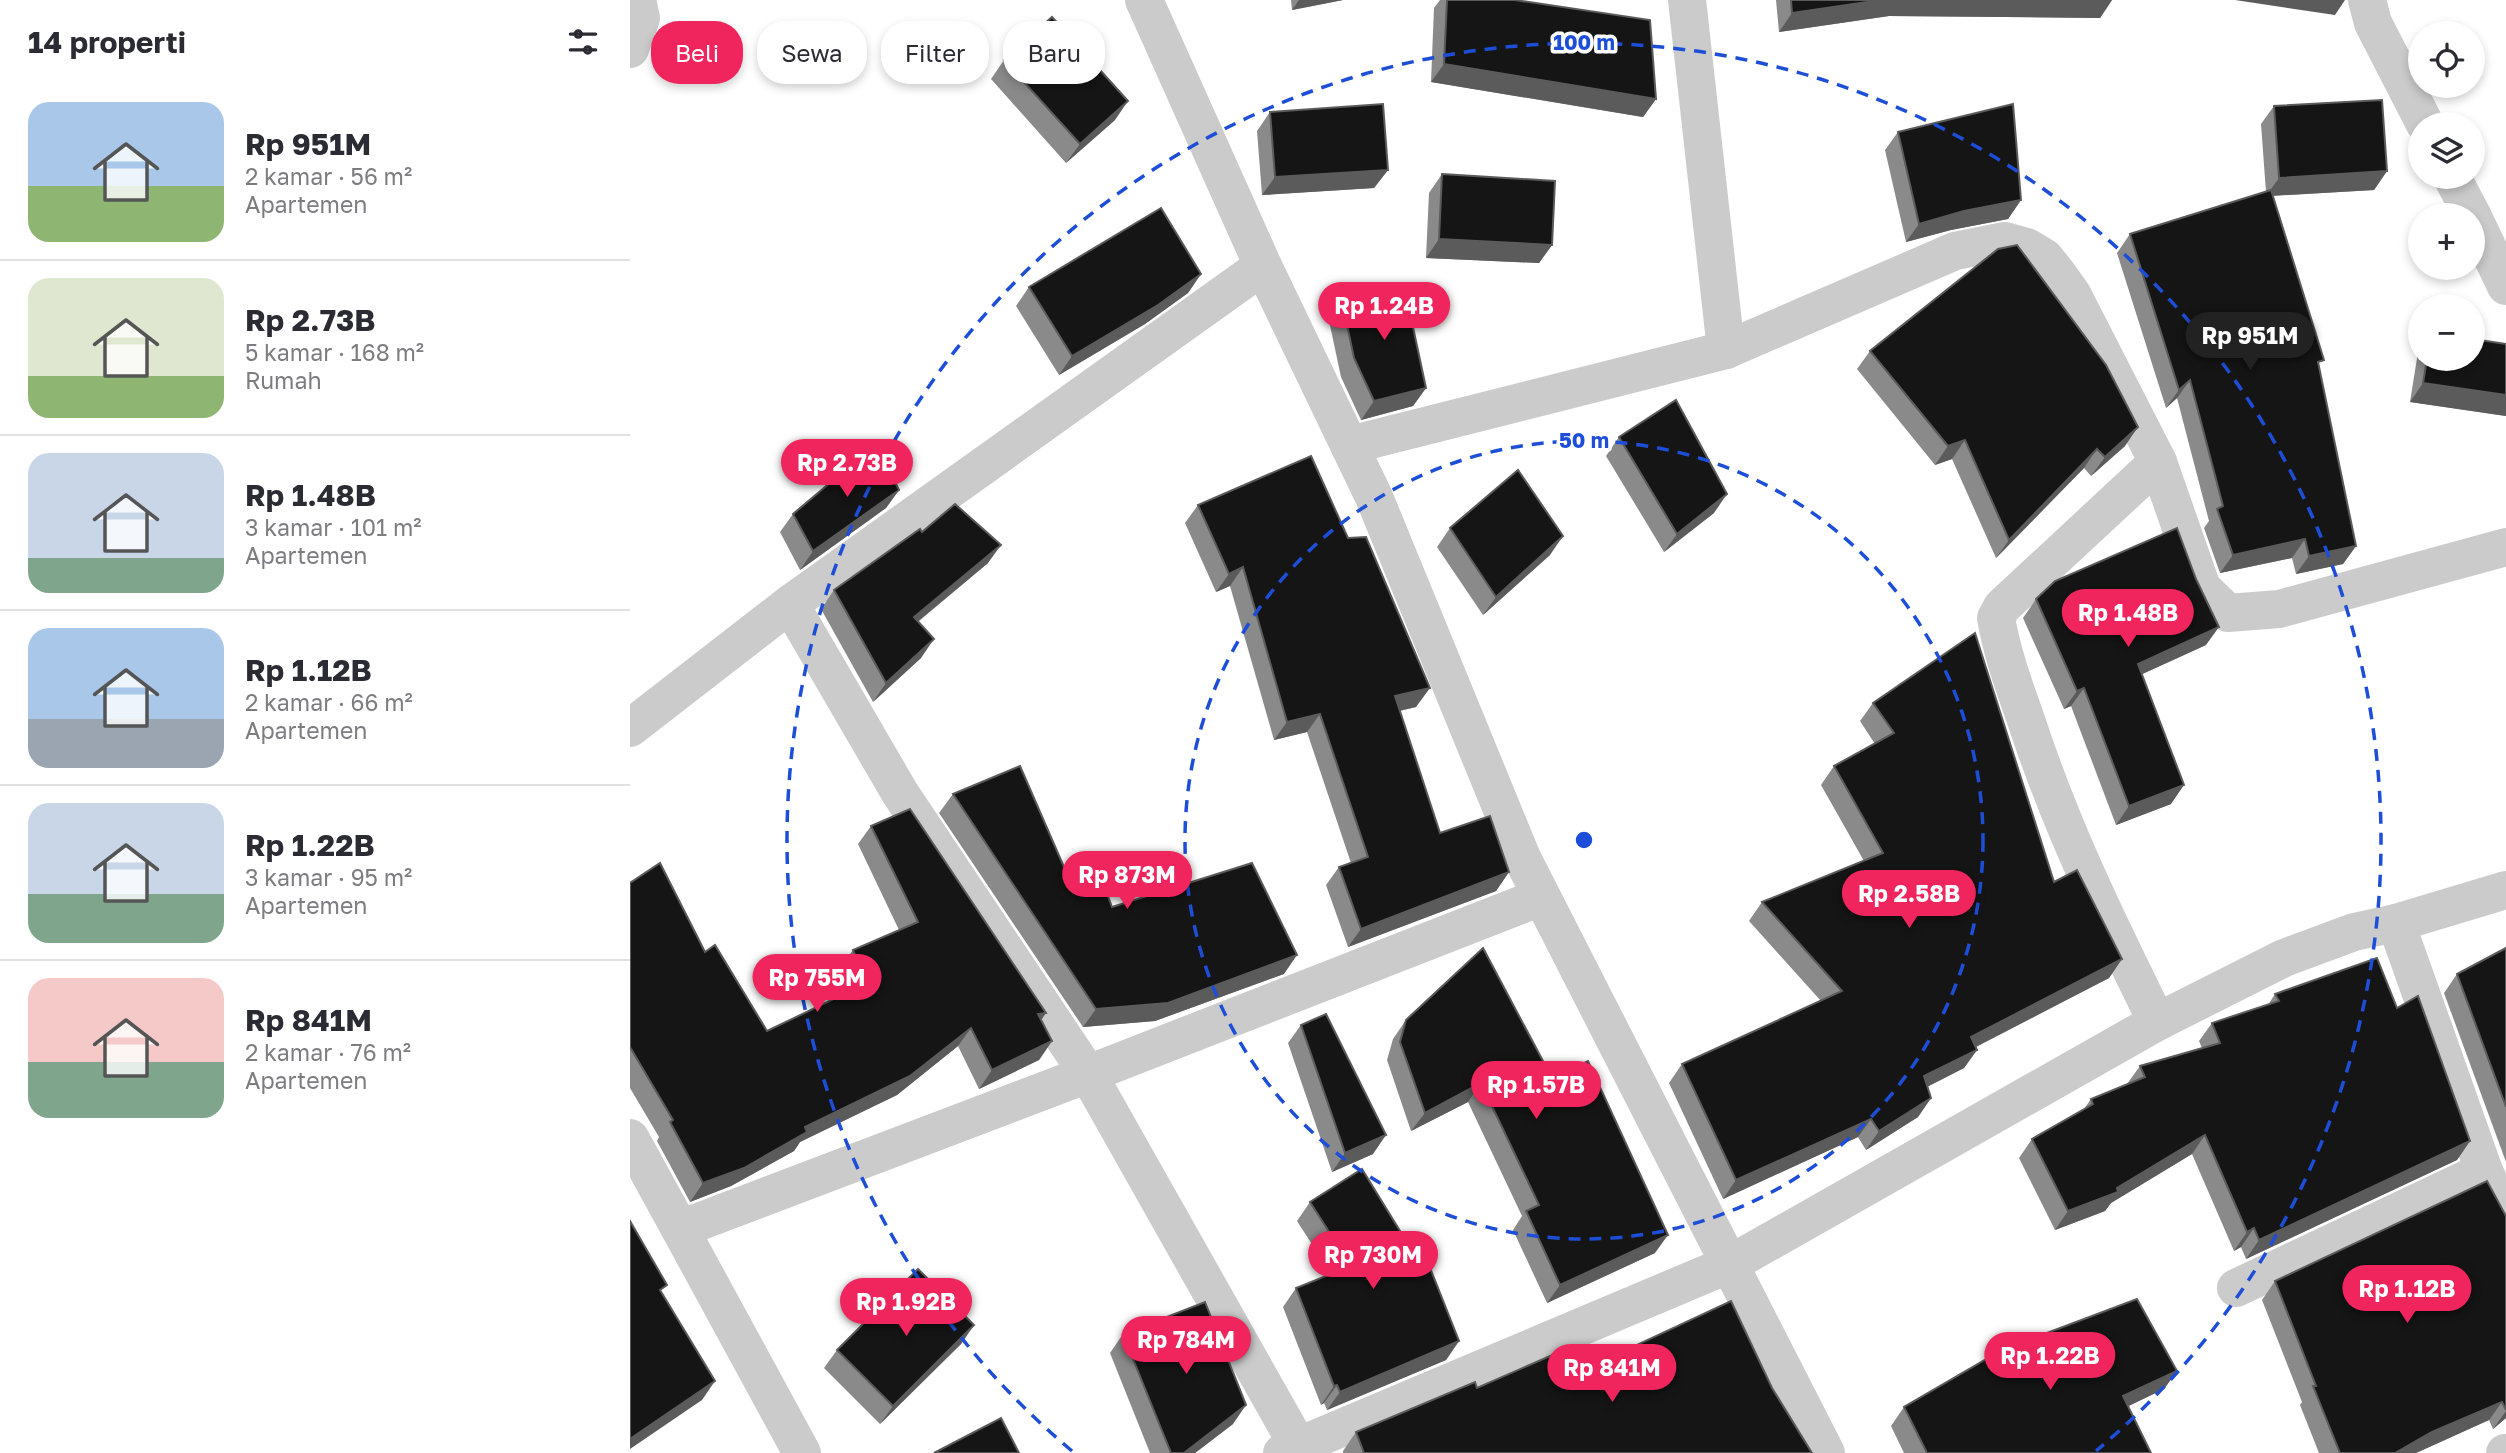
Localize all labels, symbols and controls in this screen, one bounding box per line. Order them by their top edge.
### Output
chip: Beli [651,21,743,84]
chip: Sewa [757,21,867,84]
chip: Filter [881,21,989,84]
chip: Baru [1003,21,1105,84]
map controls [2408,21,2485,371]
button: locate [2408,21,2485,98]
icon: filters [564,23,602,61]
text: 14 properti [28,24,186,60]
text: 100 m [1553,29,1615,55]
button: layers [2408,112,2485,189]
text: Rp 951M [245,126,371,162]
icon: home [84,130,168,214]
text: 2 kamar · 56 m² [245,162,412,190]
text: Apartemen [245,190,367,218]
button: + [2408,203,2485,280]
pin: Rp 1.24B [1312,282,1456,342]
text: Rp 1.24B [1334,291,1434,319]
button: − [2408,294,2485,371]
text: Rp 2.73B [245,302,376,338]
icon: home [84,306,168,390]
pin: Rp 951M [2185,312,2315,372]
text: Rp 951M [2202,321,2298,349]
text: 5 kamar · 168 m² [245,338,424,366]
text: Rumah [245,366,322,394]
text: 50 m [1559,427,1609,453]
pin: Rp 2.73B [775,440,919,499]
text: Rp 2.73B [797,448,897,476]
text: Rp 1.48B [245,477,376,513]
icon: home [84,481,168,565]
text: 3 kamar · 101 m² [245,513,422,541]
text: Apartemen [245,541,367,569]
pin: Rp 1.48B [2056,590,2200,649]
text: Rp 1.48B [2078,598,2178,626]
text: Rp 1.12B [245,652,372,688]
icon: home [84,656,168,740]
text: 2 kamar · 66 m² [245,688,413,716]
text: Apartemen [245,716,367,744]
text: Rp 1.22B [245,827,375,863]
centre of rings [1572,828,1596,852]
icon: home [84,831,168,915]
pin: Rp 873M [1062,852,1192,911]
text: Rp 873M [1078,860,1176,888]
text: 3 kamar · 95 m² [245,863,412,891]
pin: Rp 2.58B [1837,870,1981,930]
text: Rp 2.58B [1858,879,1960,907]
text: Apartemen [245,891,367,919]
pin: Rp 755M [752,954,882,1014]
text: Rp 755M [769,963,865,991]
text: Rp 841M [245,1002,372,1038]
icon: home [84,1006,168,1090]
text: 2 kamar · 76 m² [245,1038,411,1066]
pin: Rp 1.57B [1464,1062,1608,1121]
text: Apartemen [245,1066,367,1094]
text: Rp 1.57B [1487,1070,1585,1098]
pin: Rp 730M [1308,1232,1438,1291]
text: Rp 730M [1324,1240,1422,1268]
pin: Rp 1.12B [2335,1266,2479,1325]
text: Rp 1.12B [2358,1274,2456,1302]
pin: Rp 1.92B [834,1278,978,1338]
text: Rp 1.92B [856,1287,956,1315]
pin: Rp 784M [1121,1316,1251,1376]
text: Rp 784M [1137,1325,1235,1353]
pin: Rp 1.22B [1978,1332,2122,1392]
text: Rp 1.22B [2000,1341,2100,1369]
pin: Rp 841M [1547,1344,1677,1404]
text: Rp 841M [1563,1353,1661,1381]

